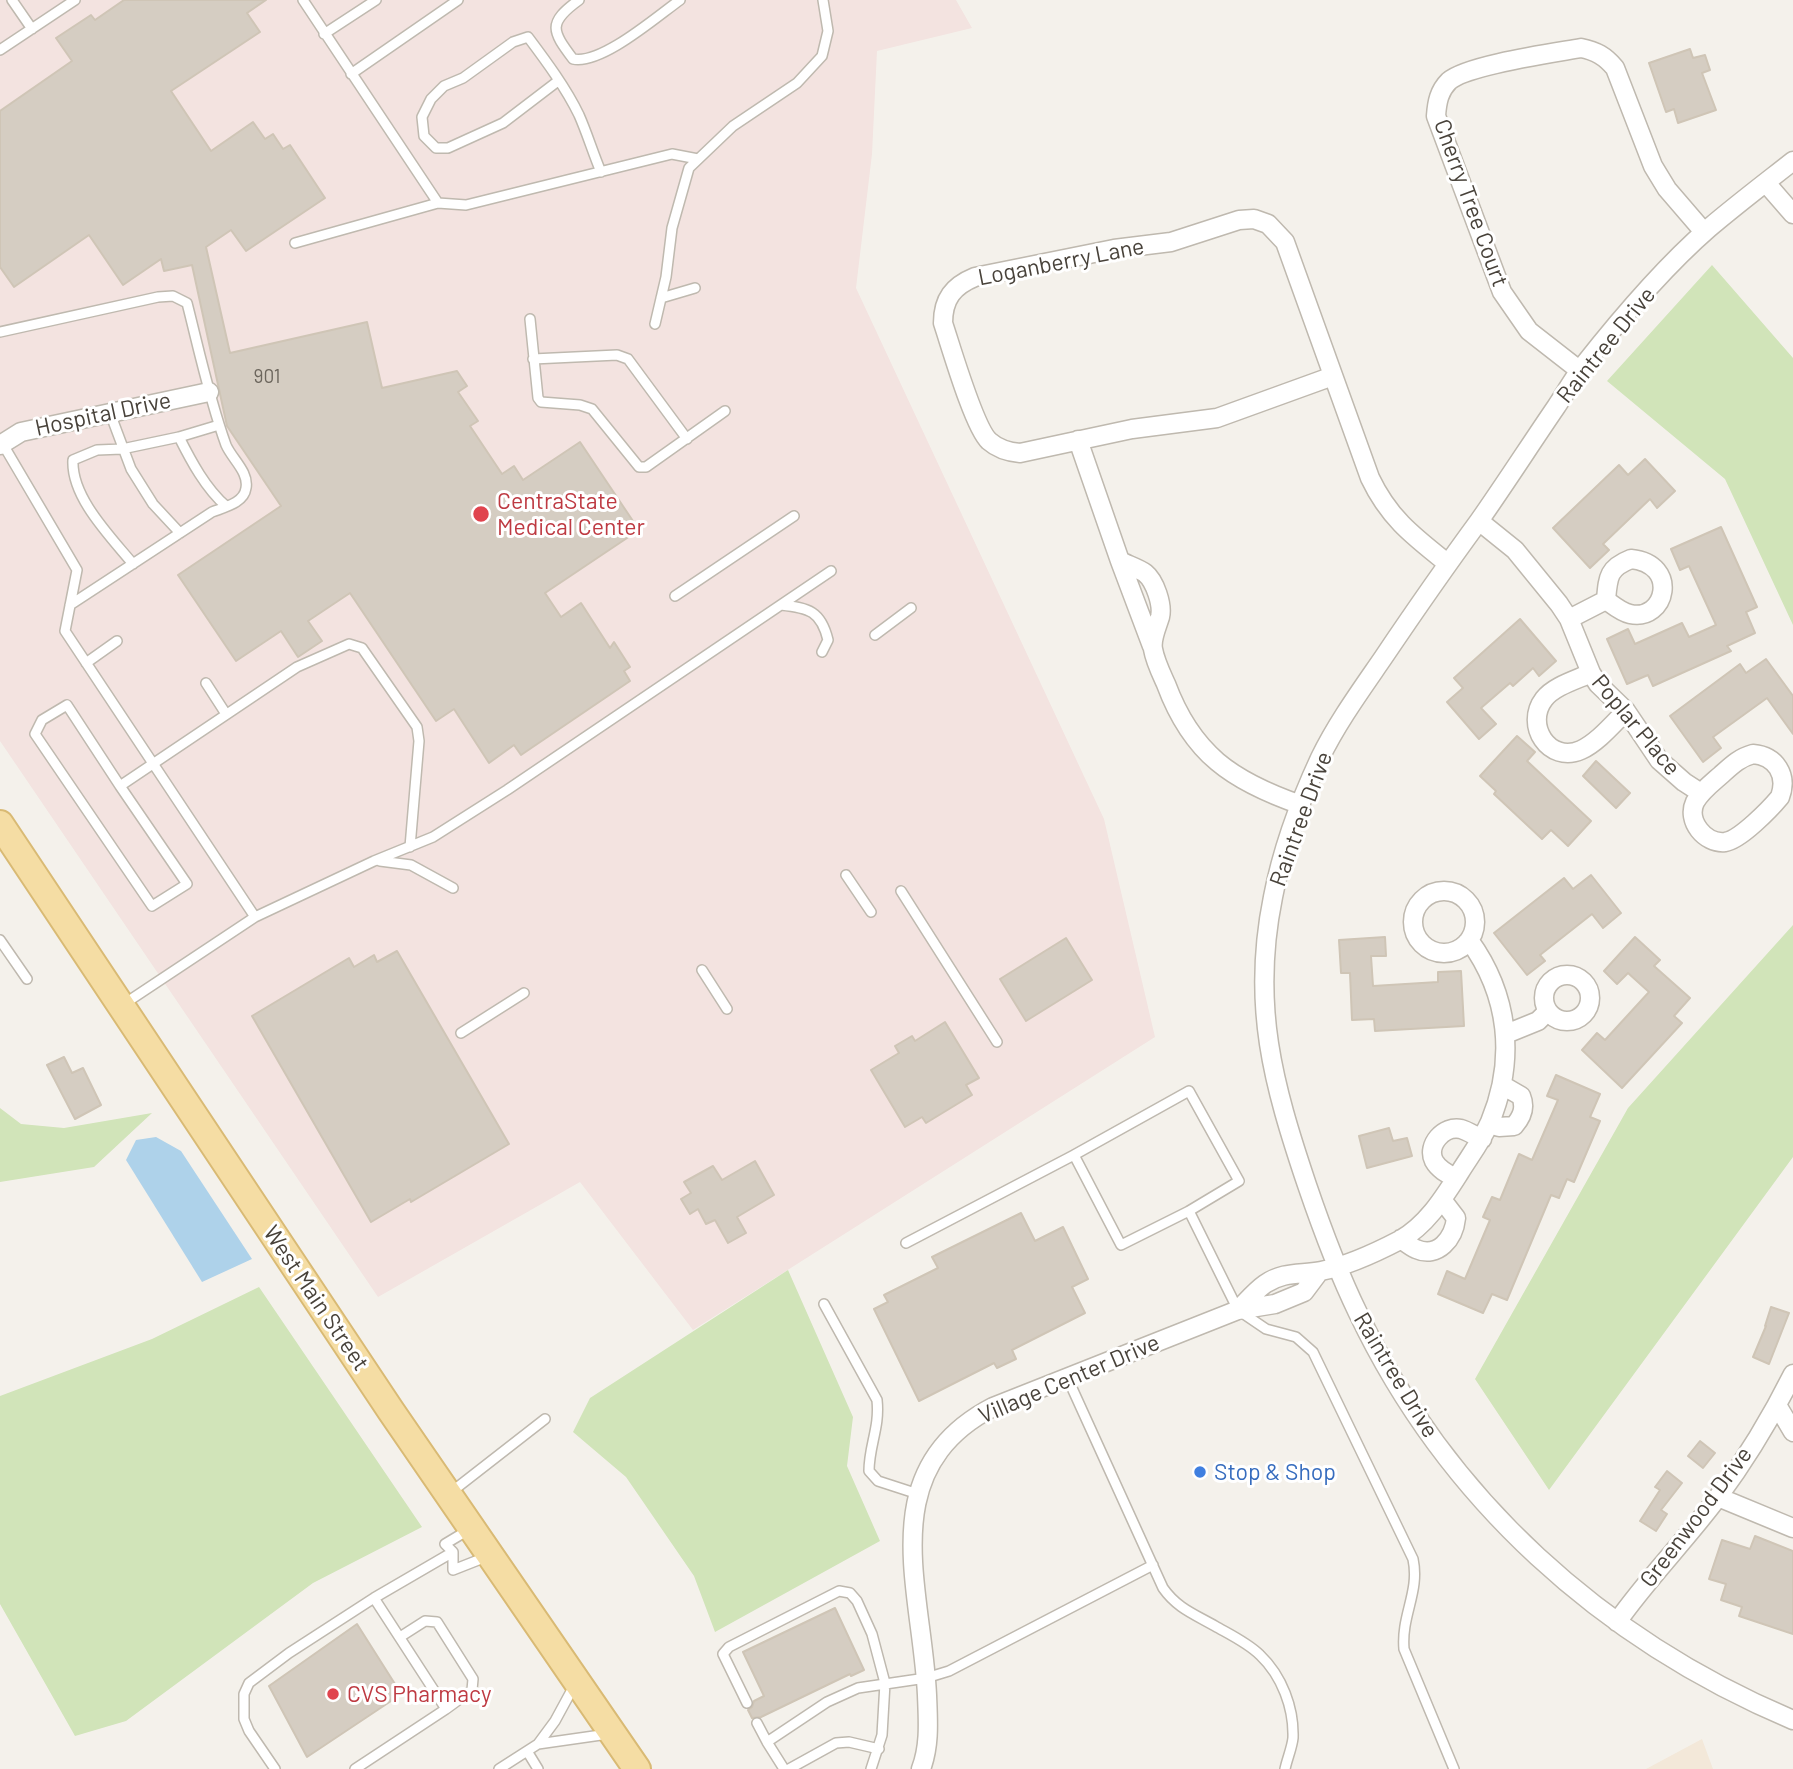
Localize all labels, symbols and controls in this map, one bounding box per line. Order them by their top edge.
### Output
street label: Cherry Tree Court [1428,116,1514,290]
street label: Loganberry Lane [976,232,1146,292]
street label: Raintree Drive [1551,281,1661,409]
house number: 901 [254,366,280,388]
street label: Hospital Drive [32,386,174,442]
place label: CentraState Medical Center [497,487,645,541]
marker: CentraState Medical Center [471,504,491,524]
street label: Poplar Place [1586,669,1686,781]
street label: Raintree Drive [1264,748,1338,890]
street label: West Main Street [257,1220,375,1376]
street label: Raintree Drive [1348,1307,1444,1443]
street label: Village Center Drive [974,1328,1164,1430]
street label: Greenwood Drive [1634,1441,1758,1593]
place label: Stop & Shop [1214,1458,1336,1486]
marker: Stop & Shop [1192,1464,1208,1480]
place label: CVS Pharmacy [347,1680,492,1708]
marker: CVS Pharmacy [325,1686,341,1702]

